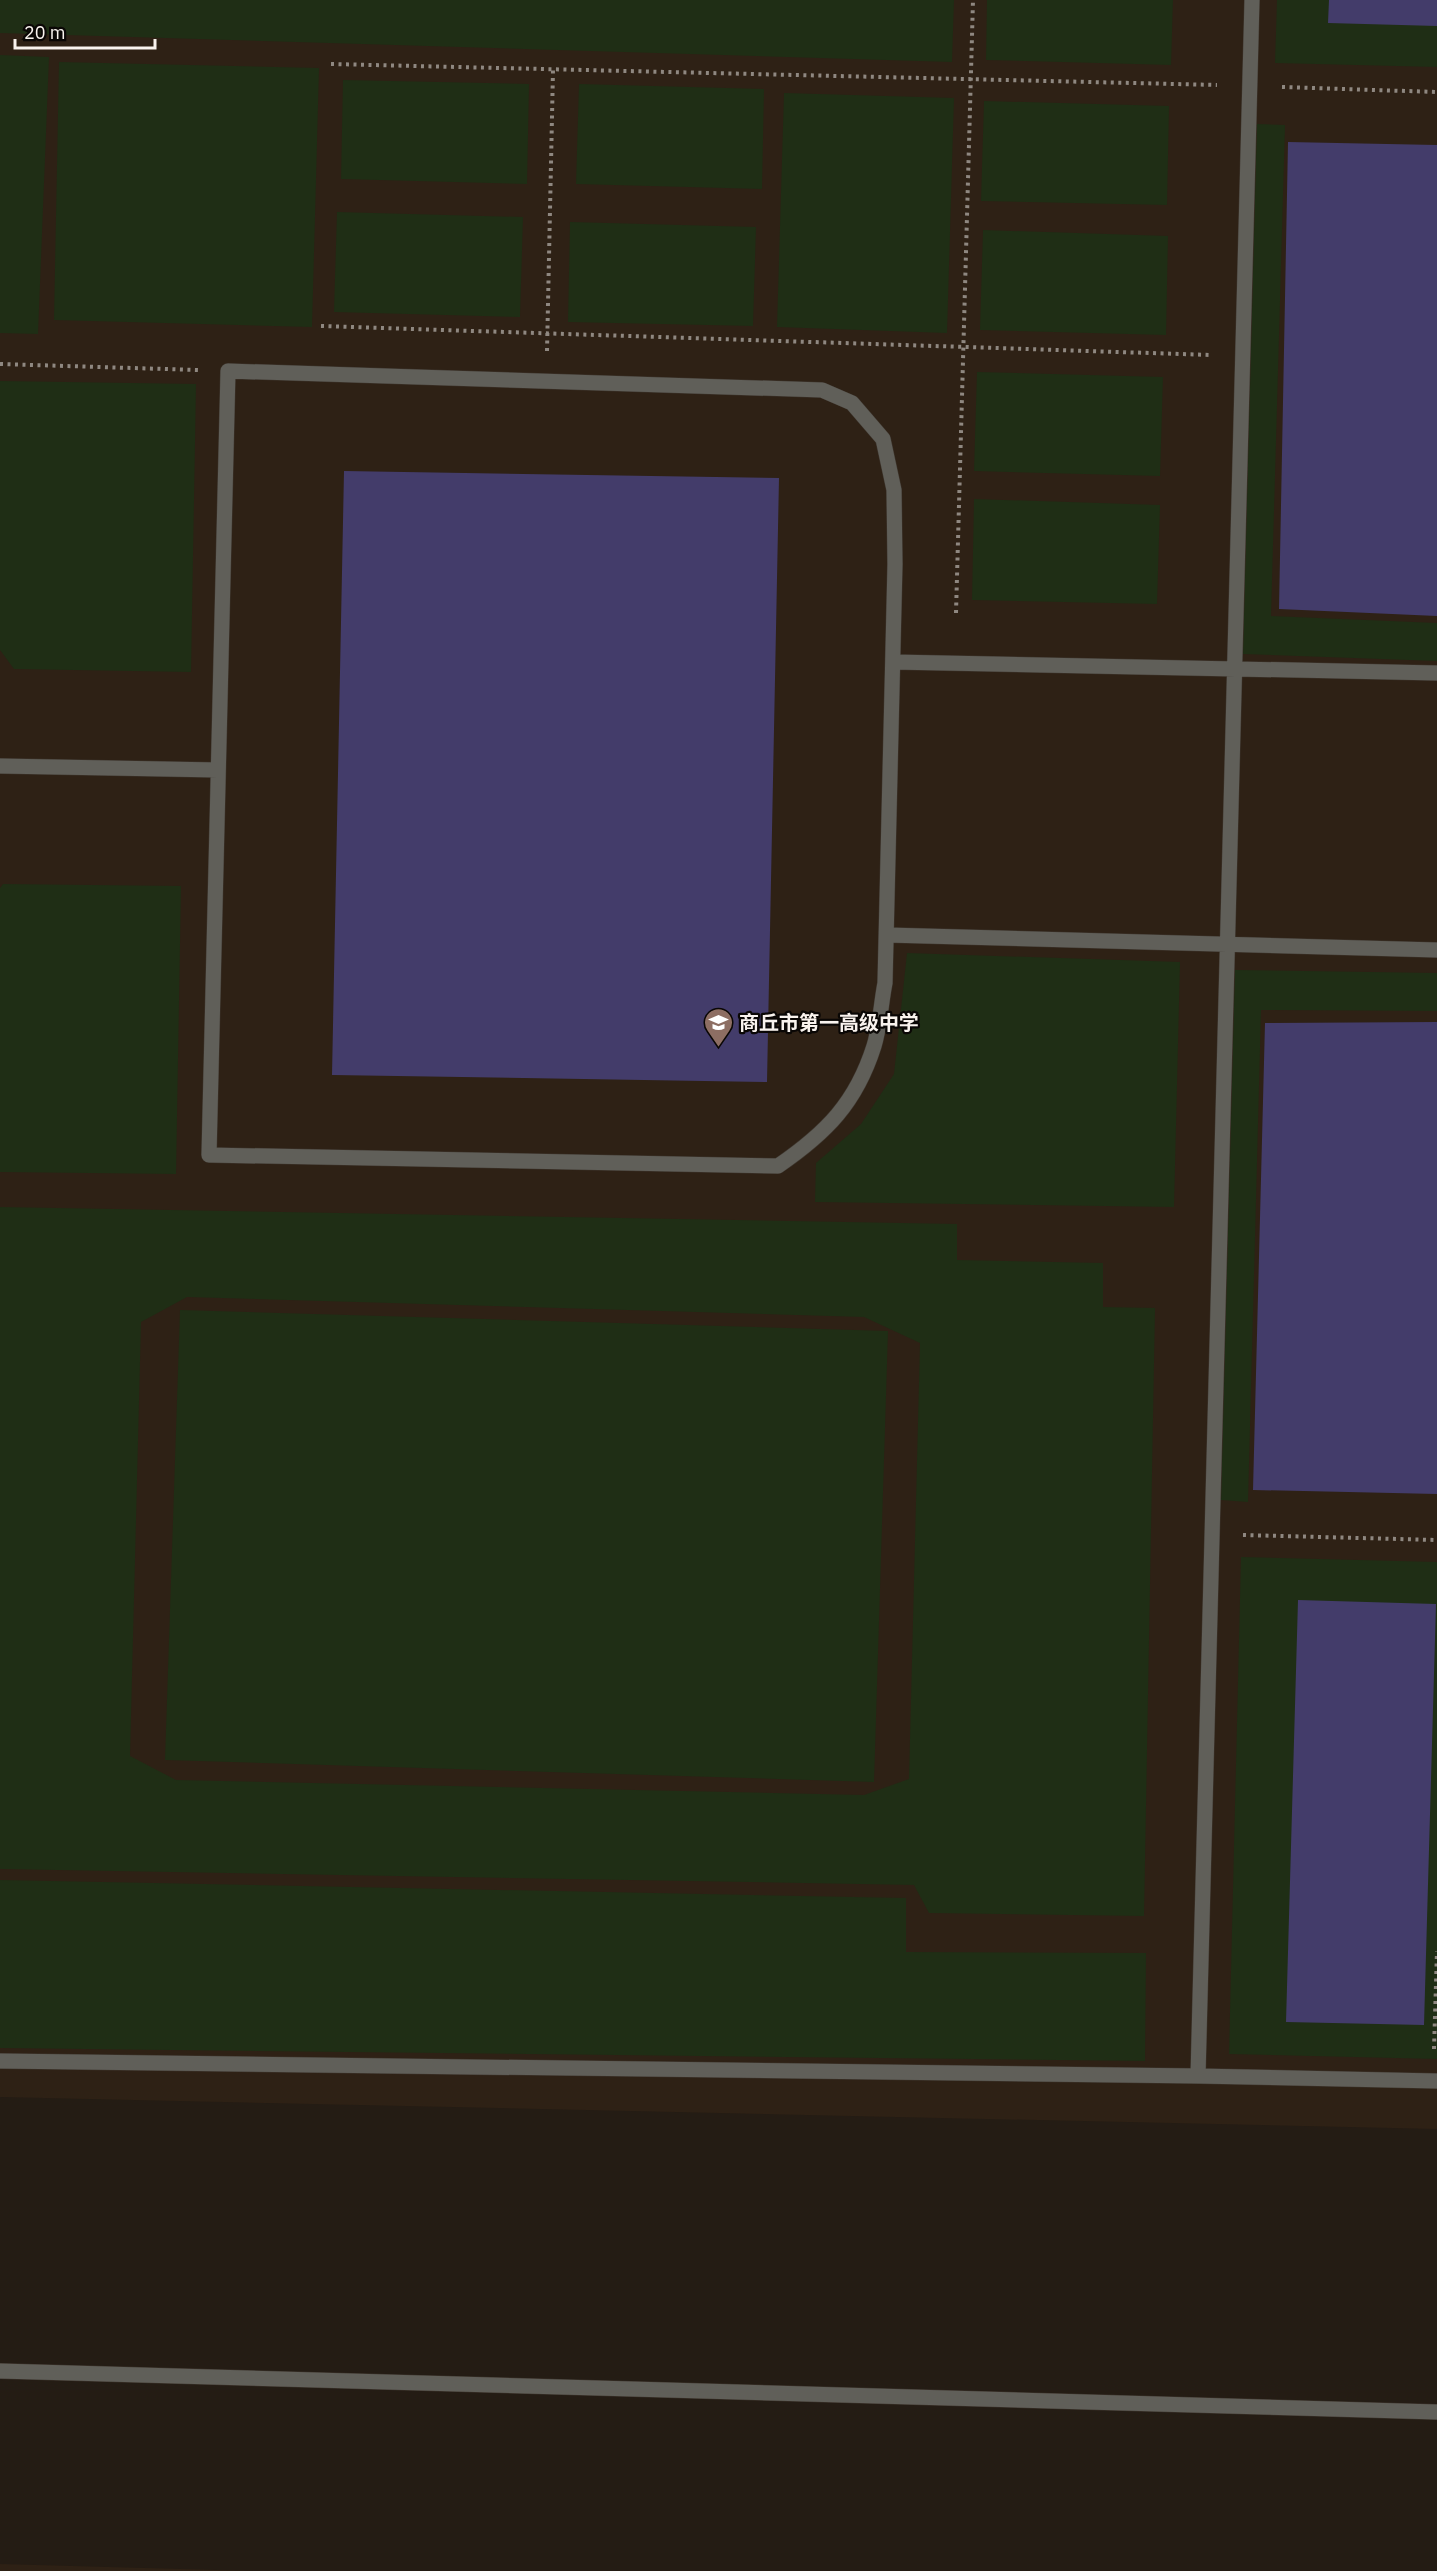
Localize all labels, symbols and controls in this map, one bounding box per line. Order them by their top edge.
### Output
scale bar [15,12,154,50]
text: 20 m [24,21,66,44]
school or university icon: 商丘市第一高级中学 [702,1006,734,1048]
place label: 商丘市第一高级中学 [739,1009,919,1036]

